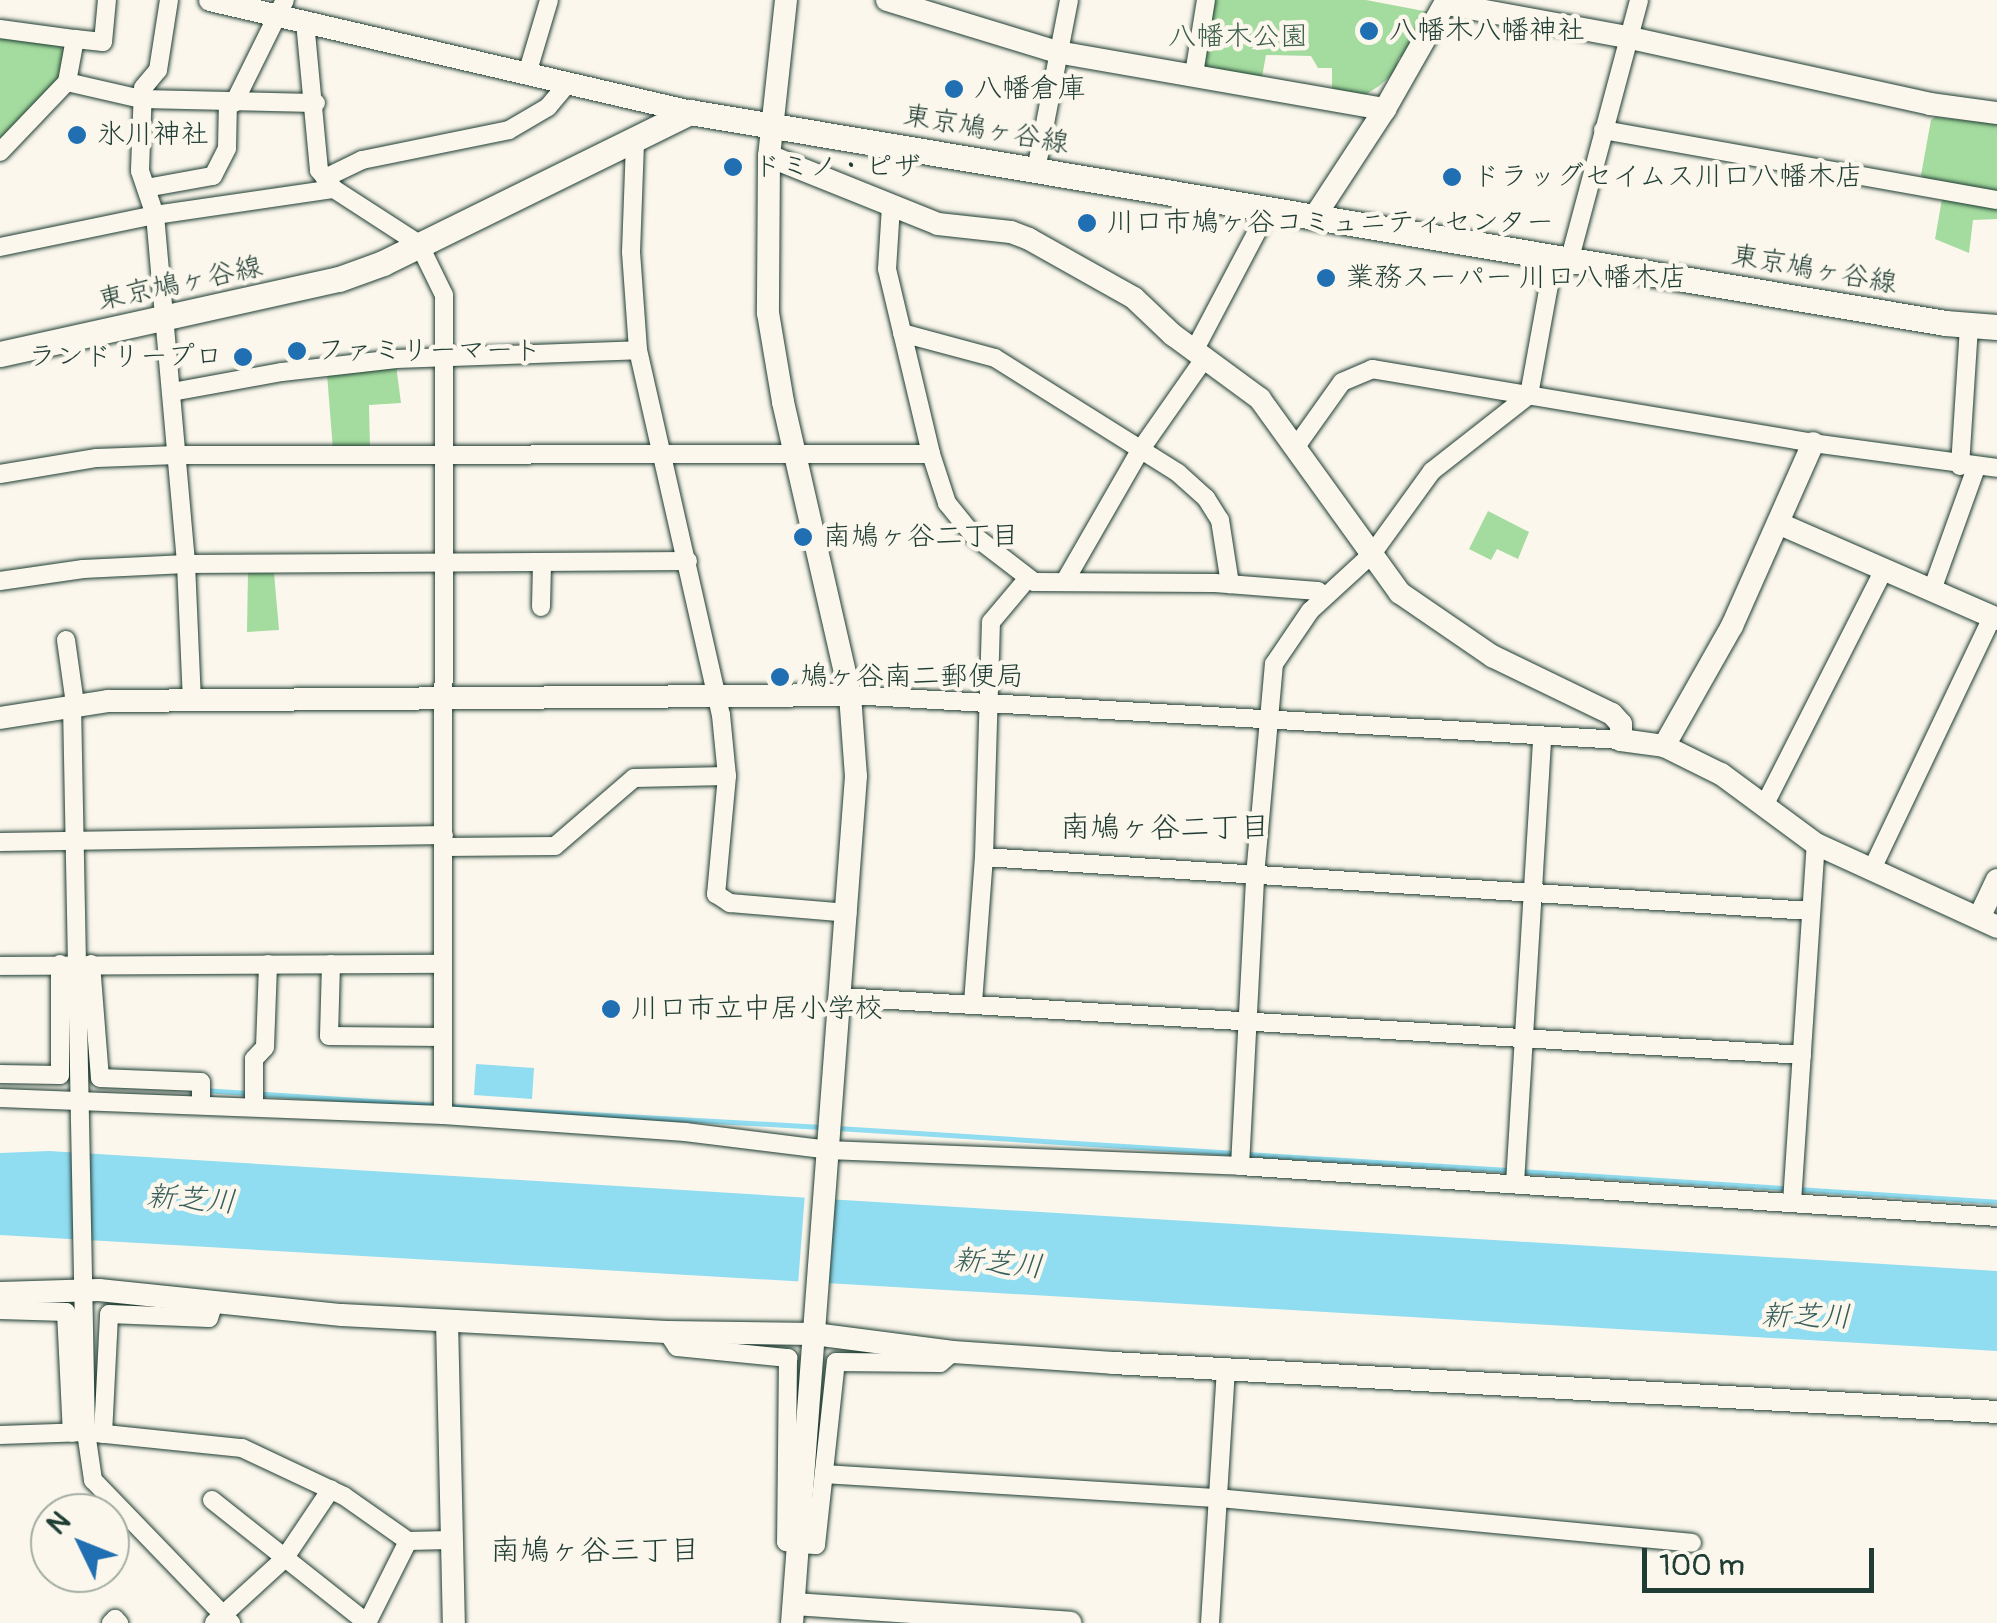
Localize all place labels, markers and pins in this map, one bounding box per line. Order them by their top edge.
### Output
place label: 八幡木八幡神社 [1389,14,1585,48]
marker: 八幡木八幡神社 [1358,20,1380,42]
place label: 八幡倉庫 [974,72,1086,106]
marker: 八幡倉庫 [943,78,965,100]
place label: 氷川神社 [97,118,209,152]
marker: 氷川神社 [66,124,88,146]
place label: ドミノ・ピザ [753,150,921,184]
marker: ドミノ・ピザ [722,156,744,178]
place label: ドラッグセイムス川口八幡木店 [1472,160,1864,194]
marker: ドラッグセイムス川口八幡木店 [1441,166,1463,188]
place label: 川口市鳩ヶ谷コミュニティセンター [1107,206,1555,240]
marker: 川口市鳩ヶ谷コミュニティセンター [1076,212,1098,234]
place label: 業務スーパー 川口八幡木店 [1346,261,1687,295]
marker: 業務スーパー 川口八幡木店 [1315,267,1337,289]
place label: ファミリーマート [317,334,541,368]
place label: ランドリープロ [27,340,223,374]
marker: ファミリーマート [286,340,308,362]
marker: ランドリープロ [232,346,254,368]
place label: 南鳩ヶ谷二丁目 [823,520,1019,554]
marker: 南鳩ヶ谷二丁目 [792,526,814,548]
place label: 鳩ヶ谷南二郵便局 [800,660,1024,694]
marker: 鳩ヶ谷南二郵便局 [769,666,791,688]
place label: 川口市立中居小学校 [631,992,883,1026]
marker: 川口市立中居小学校 [600,998,622,1020]

